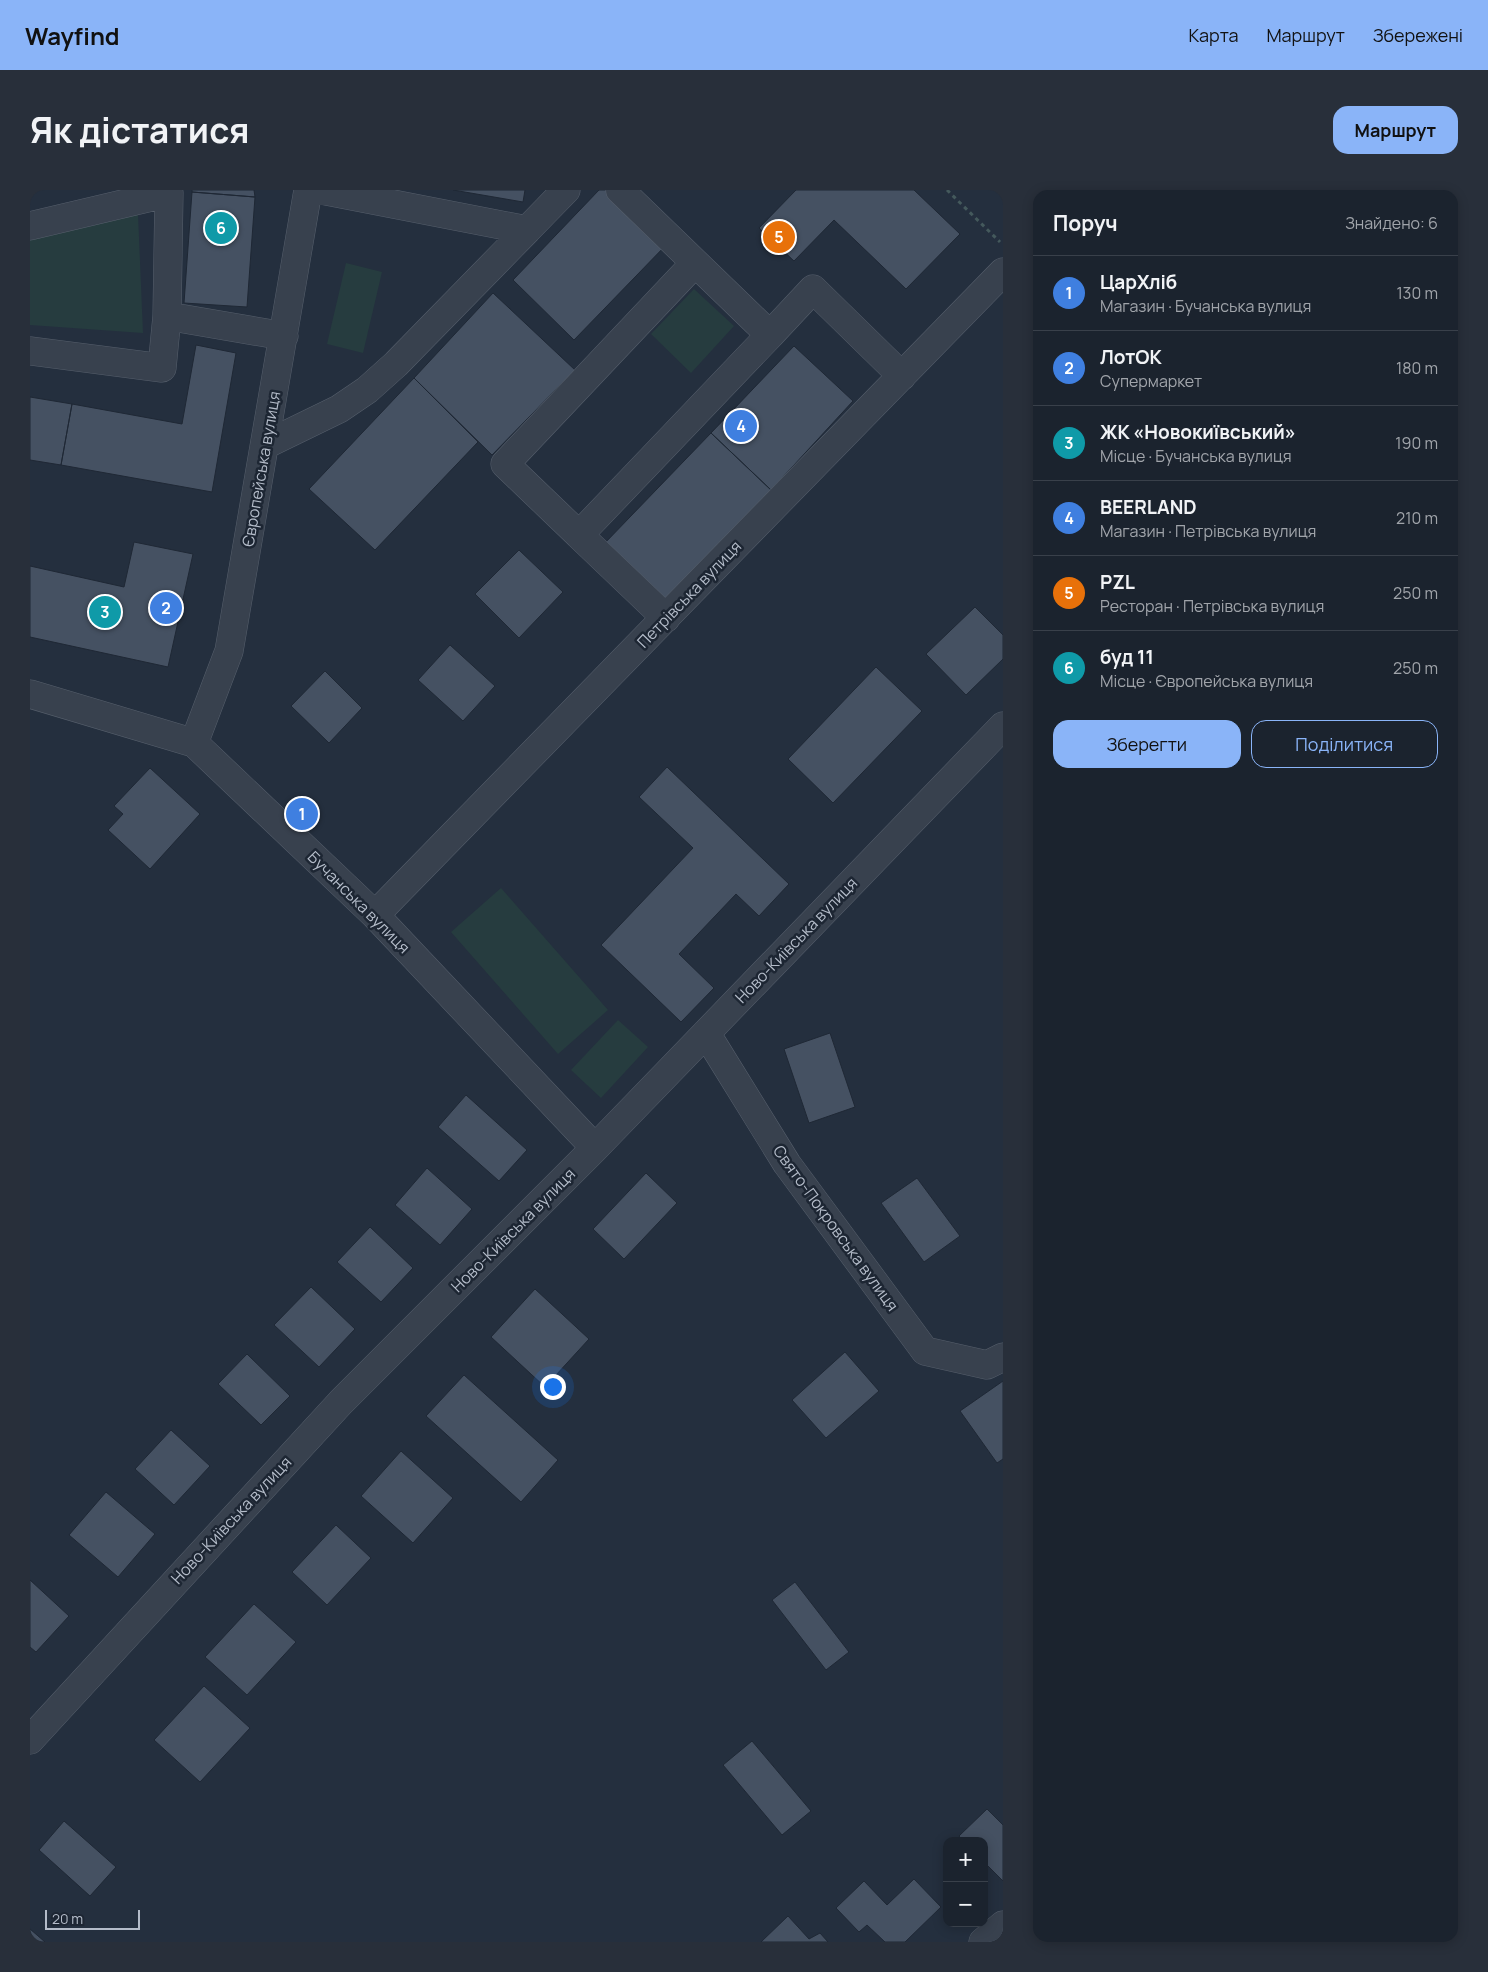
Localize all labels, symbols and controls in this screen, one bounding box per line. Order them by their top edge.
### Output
text: Wayfind [25,19,120,52]
text: Карта [1188,23,1238,47]
text: Маршрут [1266,23,1345,47]
text: Збережені [1373,23,1463,47]
text: Як дістатися [30,106,249,154]
button: Маршрут [1333,106,1458,154]
pin: 6 [205,209,237,247]
text: Поруч [1053,209,1118,237]
text: Знайдено: 6 [1345,212,1438,234]
pin: 5 [763,218,795,256]
text: ЦарХліб [1100,269,1177,295]
text: 1 [1065,282,1073,304]
text: 130 m [1396,282,1438,304]
text: Магазин · Бучанська вулиця [1100,295,1311,317]
text: ЛотОК [1100,344,1162,370]
text: 2 [1064,357,1074,379]
text: 180 m [1396,357,1438,379]
text: Супермаркет [1100,370,1202,392]
street label: Європейська вулиця [236,389,286,549]
pin: 4 [725,407,757,445]
text: ЖК «Новокиївський» [1100,419,1296,445]
text: 3 [1064,432,1074,454]
text: 190 m [1395,432,1438,454]
text: Місце · Бучанська вулиця [1100,445,1292,467]
text: BEERLAND [1100,494,1197,520]
text: 4 [1064,507,1074,529]
text: 210 m [1396,507,1438,529]
text: Магазин · Петрівська вулиця [1100,520,1316,542]
street label: Петрівська вулиця [632,536,746,652]
text: PZL [1100,569,1135,595]
text: 5 [1064,582,1074,604]
text: 250 m [1393,582,1438,604]
pin: 2 [150,589,182,627]
pin: 3 [89,593,121,631]
text: Ресторан · Петрівська вулиця [1100,595,1324,617]
text: буд 11 [1100,644,1154,670]
text: 6 [1064,657,1074,679]
text: 250 m [1393,657,1438,679]
text: Місце · Європейська вулиця [1100,670,1313,692]
button: Зберегти [1053,720,1241,768]
button: Поділитися [1251,720,1438,768]
pin: 1 [286,795,318,833]
street label: Бучанська вулиця [303,846,415,958]
street label: Ново-Київська вулиця [730,872,862,1008]
street label: Свято-Покровська вулиця [768,1141,904,1315]
street label: Ново-Київська вулиця [446,1163,580,1297]
your location [540,1374,566,1400]
street label: Ново-Київська вулиця [166,1451,296,1589]
map controls [943,1837,988,1927]
button: + [943,1837,988,1882]
button: − [943,1882,988,1927]
scale bar [45,1907,140,1930]
text: 20 m [52,1909,83,1928]

